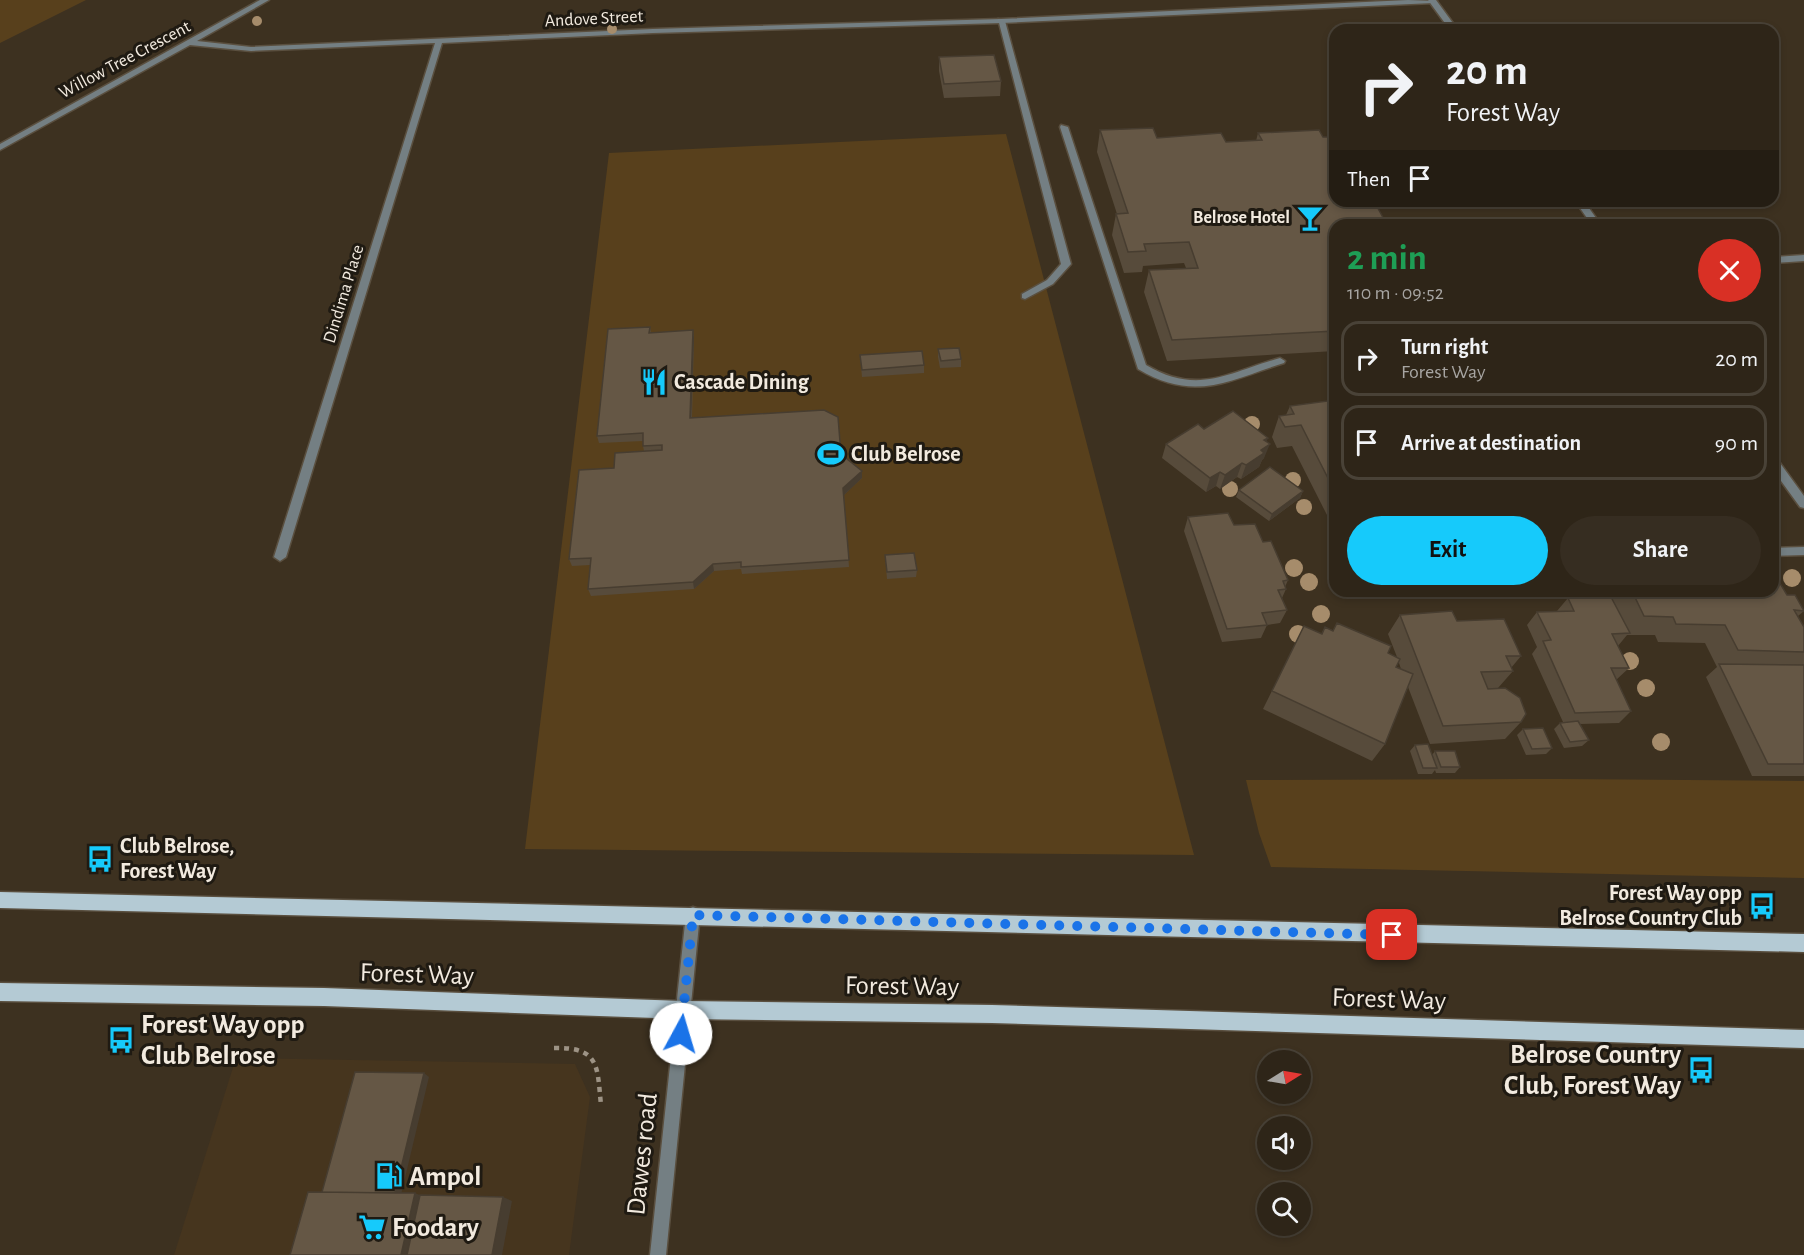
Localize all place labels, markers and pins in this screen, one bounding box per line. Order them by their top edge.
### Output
bar icon: Belrose Hotel [1295,203,1325,233]
place label: Belrose Hotel [1193,209,1290,227]
restaurant icon: Cascade Dining [639,367,669,397]
place label: Cascade Dining [674,371,810,393]
sports icon: Club Belrose [816,439,846,469]
place label: Club Belrose [851,443,961,465]
place label: Club Belrose, Forest Way [120,835,234,883]
bus stop icon: Club Belrose, Forest Way [85,844,115,874]
place label: Forest Way opp Belrose Country Club [1559,882,1742,930]
bus stop icon: Forest Way opp Belrose Country Club [1747,891,1777,921]
pin [1366,909,1417,960]
place label: Forest Way opp Club Belrose [141,1011,305,1069]
bus stop icon: Forest Way opp Club Belrose [106,1025,136,1055]
place label: Belrose Country Club, Forest Way [1504,1041,1682,1100]
bus stop icon: Belrose Country Club, Forest Way [1686,1055,1716,1085]
fuel station icon: Ampol [374,1161,404,1191]
place label: Ampol [409,1163,481,1190]
supermarket icon: Foodary [357,1212,387,1242]
place label: Foodary [392,1214,480,1242]

